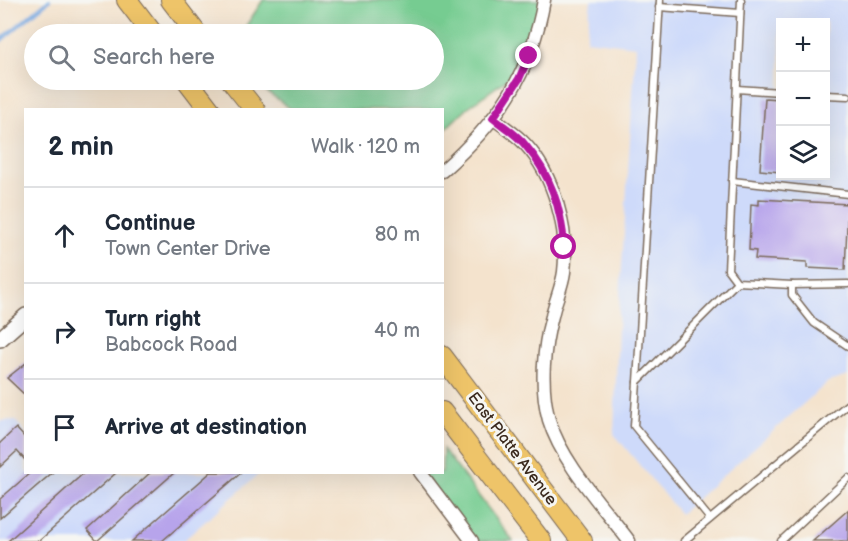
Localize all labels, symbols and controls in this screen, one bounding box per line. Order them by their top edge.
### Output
map controls [776,18,830,180]
button: + [776,18,830,72]
search box [24,24,444,90]
icon: search [45,41,78,74]
route end [515,42,541,68]
text: Search here [93,44,215,71]
button: − [776,72,830,126]
button: layers [776,126,830,180]
text: 2 min [48,132,114,163]
text: Walk · 120 m [311,135,420,159]
text: Continue [105,210,195,237]
icon: ahead [48,219,81,252]
text: 80 m [375,223,420,247]
route start [550,233,576,259]
text: Town Center Drive [105,237,271,261]
text: Turn right [105,306,201,333]
icon: right [48,315,81,348]
text: 40 m [374,319,420,343]
text: Babcock Road [105,333,237,357]
street label: East Platte Avenue [463,389,561,509]
icon: arrive [48,411,81,444]
text: Arrive at destination [105,414,307,441]

